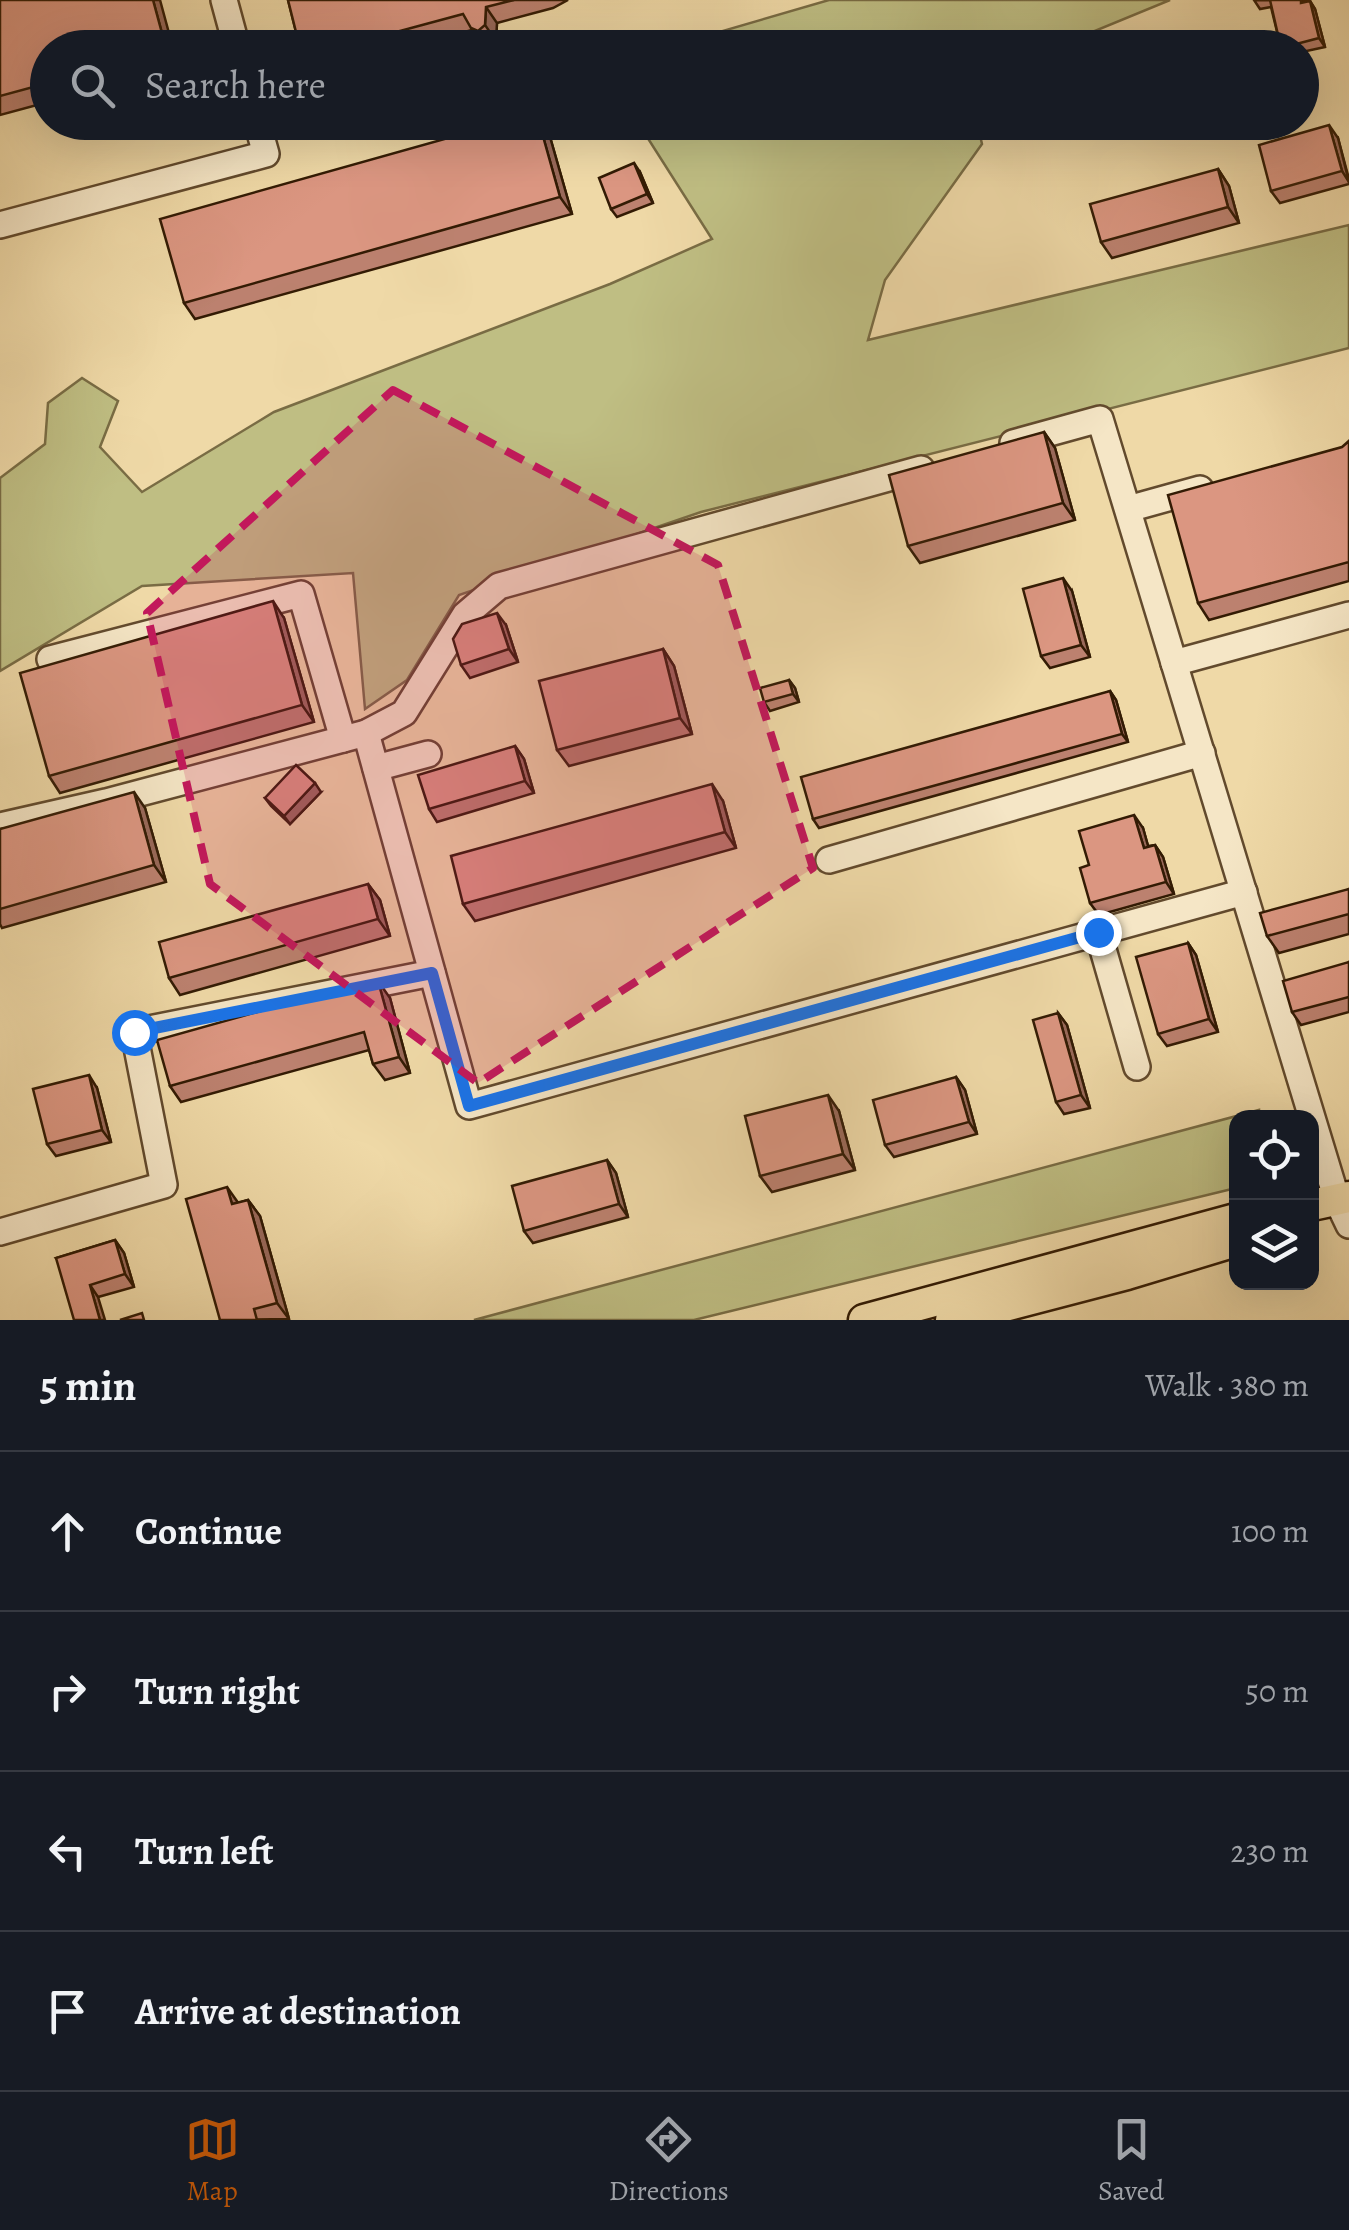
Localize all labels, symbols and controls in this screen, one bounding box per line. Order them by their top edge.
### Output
search box [30,30,1319,140]
icon: search [65,58,120,113]
text: Search here [145,59,326,111]
route end [1076,910,1122,956]
route start [112,1010,158,1056]
map controls [1229,1110,1319,1290]
button: locate [1229,1110,1319,1200]
button: layers [1229,1200,1319,1290]
text: 5 min [40,1357,136,1414]
text: Walk · 380 m [1145,1363,1309,1407]
icon: ahead [40,1504,95,1559]
text: Continue [135,1505,282,1557]
text: 100 m [1231,1509,1309,1553]
icon: right [40,1664,95,1719]
text: Turn right [135,1665,300,1717]
text: 50 m [1245,1669,1309,1713]
icon: left [40,1824,95,1879]
text: Turn left [135,1825,274,1877]
text: 230 m [1230,1829,1309,1873]
icon: arrive [40,1984,95,2039]
text: Arrive at destination [135,1985,461,2037]
tab: Map [185,2112,240,2210]
tab: Directions [609,2112,729,2210]
tab: Saved [1098,2112,1164,2210]

